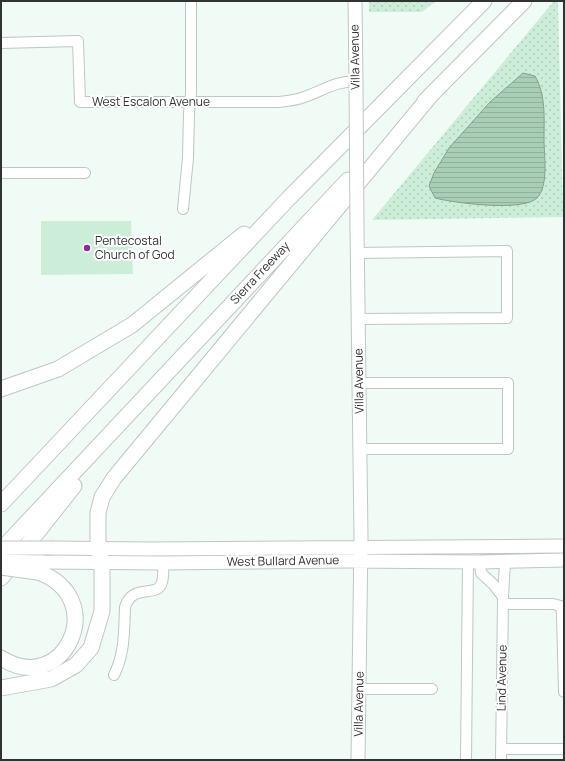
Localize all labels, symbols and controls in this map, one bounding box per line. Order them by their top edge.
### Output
street label: Villa Avenue [345,24,364,90]
street label: West Escalon Avenue [92,93,210,110]
place label: Pentecostal Church of God [95,232,175,263]
street label: Sierra Freeway [226,237,294,308]
marker: Pentecostal Church of God [82,243,92,253]
street label: Villa Avenue [349,348,368,414]
street label: West Bullard Avenue [227,551,339,570]
street label: Lind Avenue [492,645,511,711]
street label: Villa Avenue [349,671,368,737]

